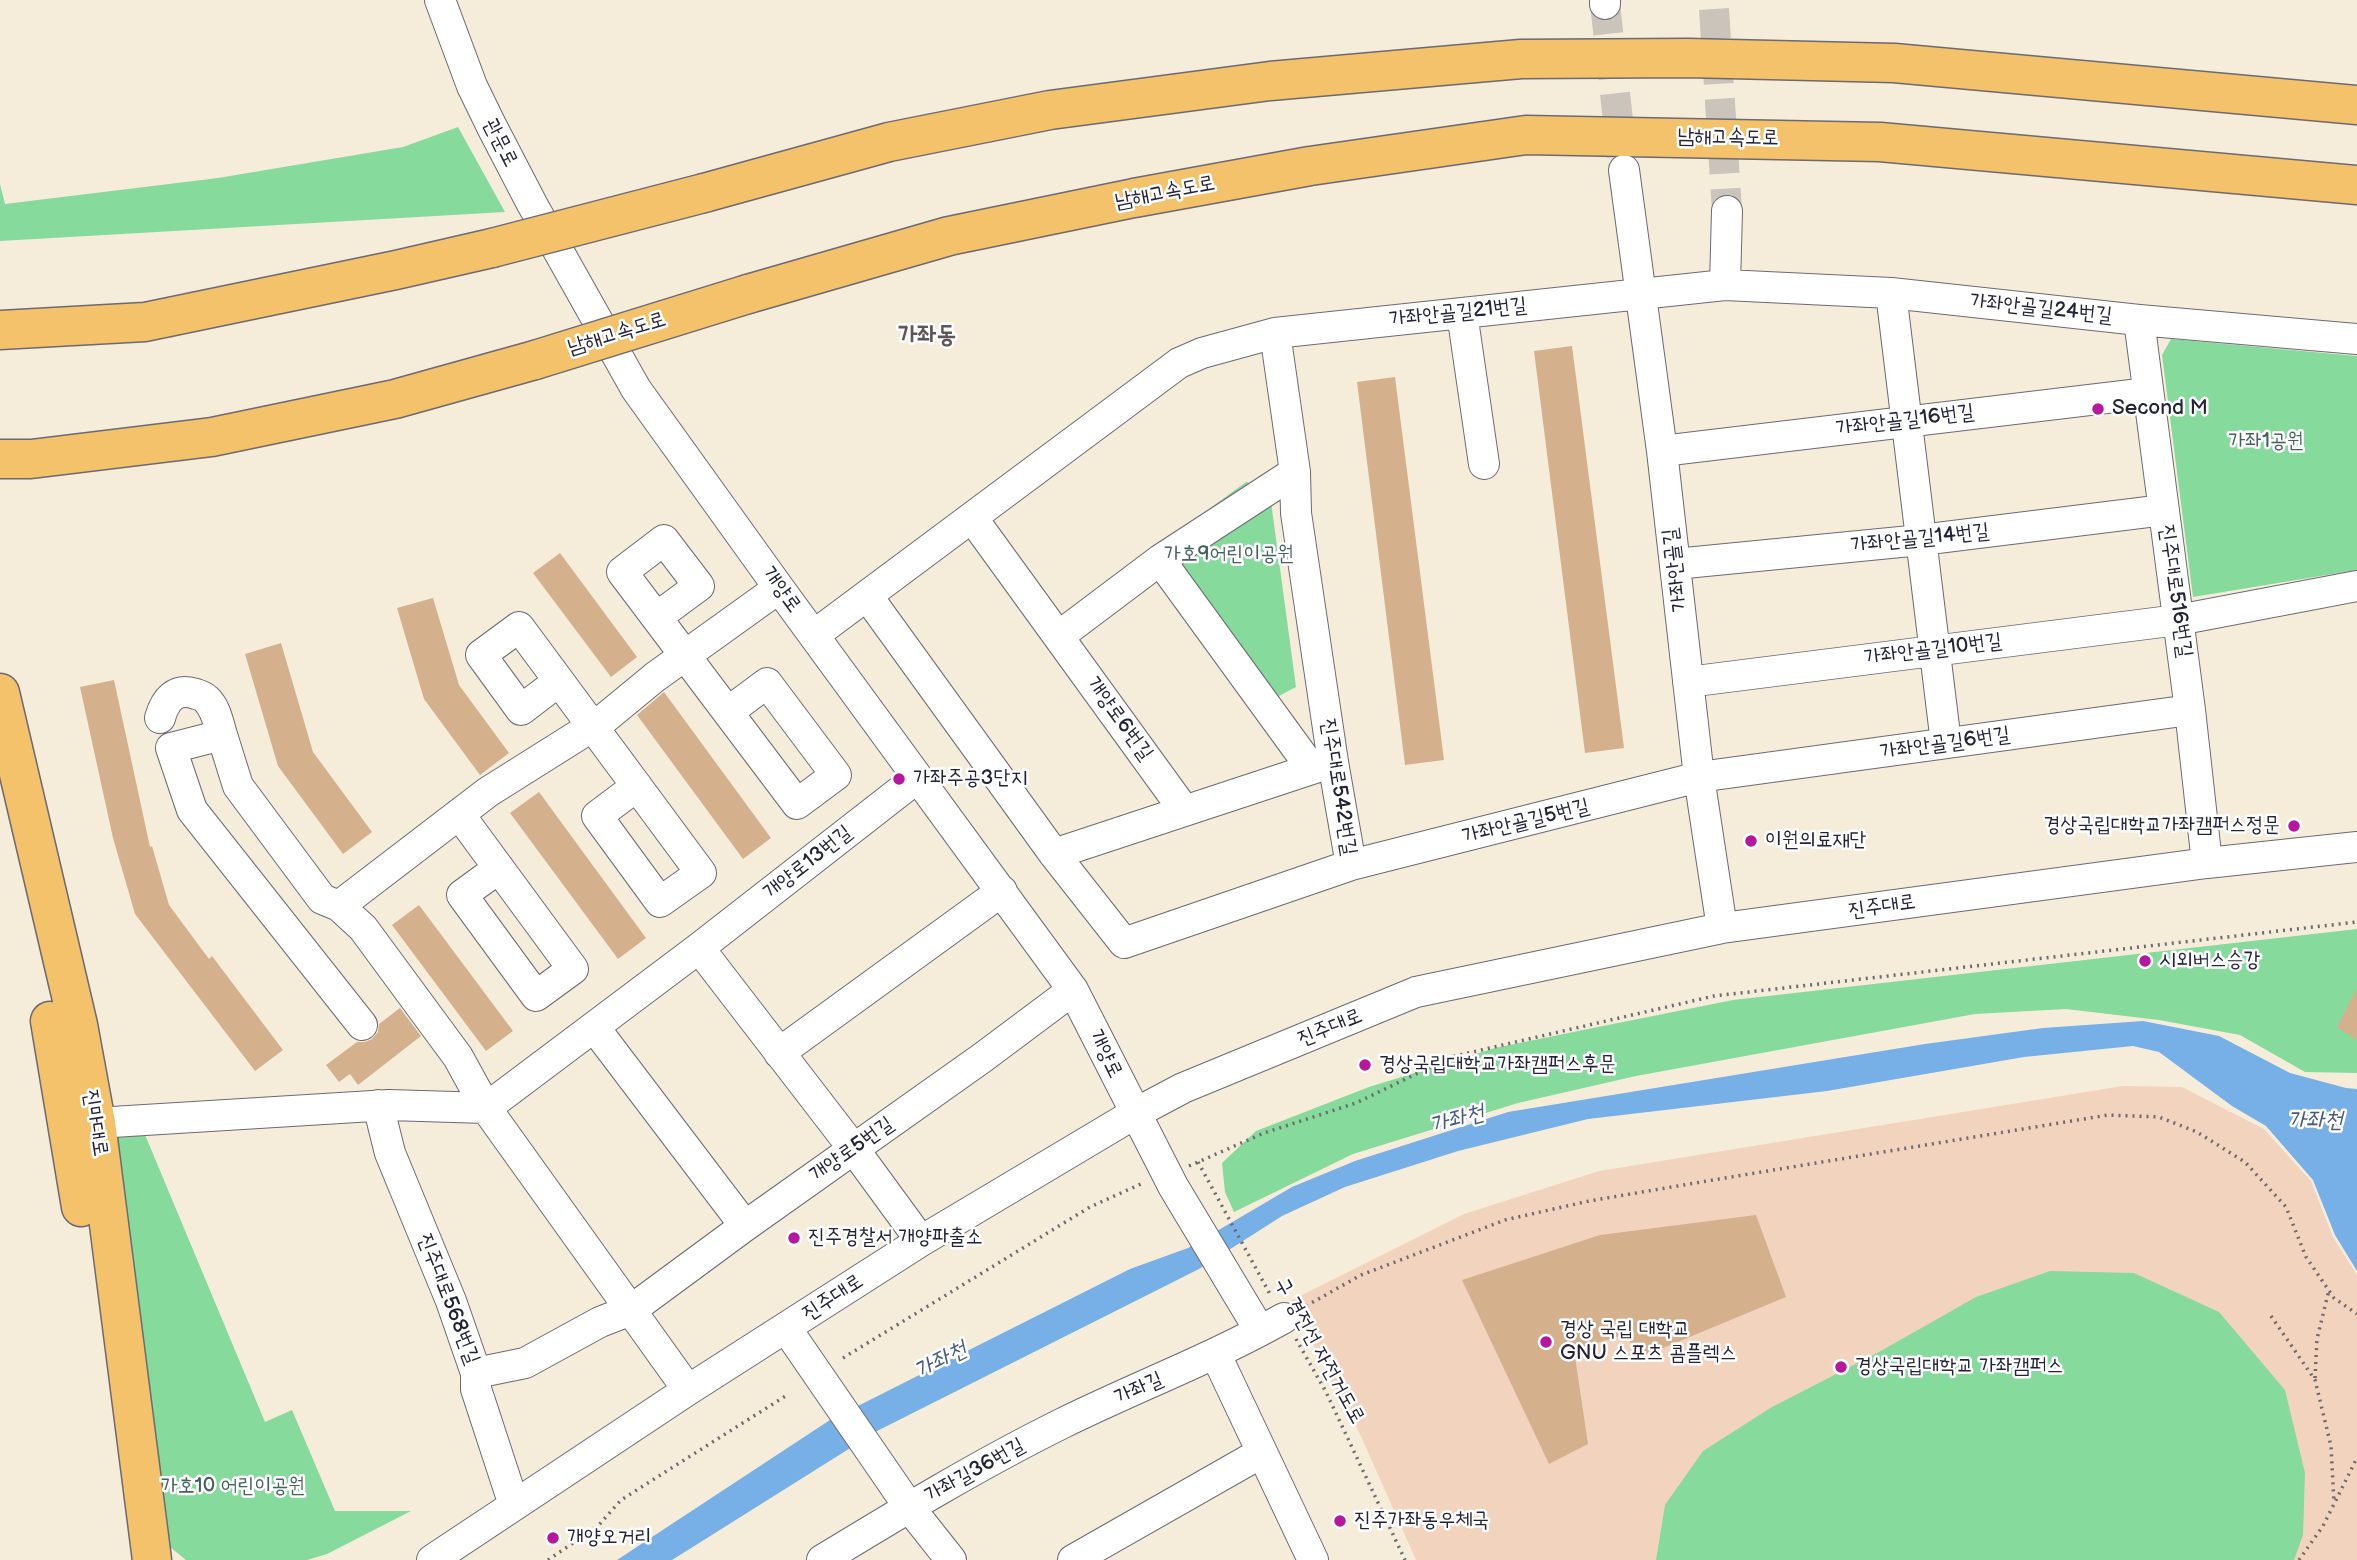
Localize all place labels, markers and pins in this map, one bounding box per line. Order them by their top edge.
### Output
place label: Second M [2112,396,2208,422]
marker: Second M [2090,401,2106,417]
place label: 가좌주공3단지 [913,766,1027,792]
marker: 가좌주공3단지 [891,771,907,787]
place label: 경상국립대학교가좌캠퍼스정문 [2043,813,2280,839]
marker: 경상국립대학교가좌캠퍼스정문 [2286,818,2302,834]
place label: 이원의료재단 [1765,828,1866,854]
marker: 이원의료재단 [1743,833,1759,849]
place label: 시외버스승강 [2159,948,2260,974]
marker: 시외버스승강 [2137,953,2153,969]
place label: 경상국립대학교가좌캠퍼스후문 [1379,1052,1616,1078]
marker: 경상국립대학교가좌캠퍼스후문 [1357,1057,1373,1073]
place label: 진주경찰서 개양파출소 [808,1225,983,1251]
marker: 진주경찰서 개양파출소 [786,1230,802,1246]
place label: 경상 국립 대학교 GNU 스포츠 콤플렉스 [1560,1317,1737,1367]
marker: 경상 국립 대학교 GNU 스포츠 콤플렉스 [1538,1334,1554,1350]
place label: 경상국립대학교 가좌캠퍼스 [1855,1354,2063,1380]
marker: 경상국립대학교 가좌캠퍼스 [1833,1359,1849,1375]
place label: 진주가좌동우체국 [1354,1508,1489,1534]
marker: 진주가좌동우체국 [1332,1513,1348,1529]
place label: 개양오거리 [567,1525,651,1551]
marker: 개양오거리 [545,1530,561,1546]

